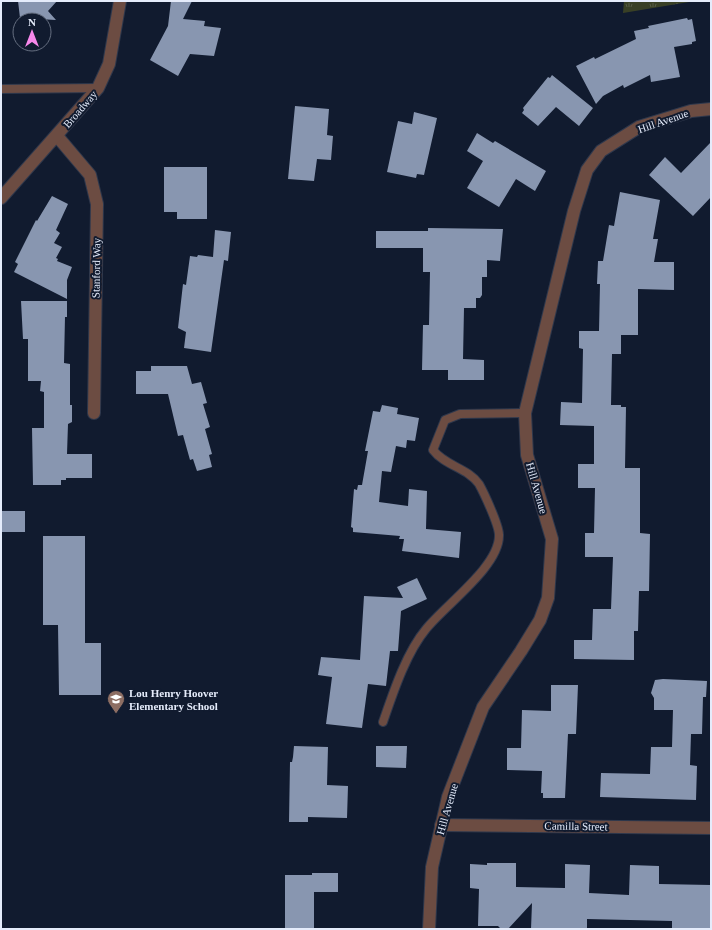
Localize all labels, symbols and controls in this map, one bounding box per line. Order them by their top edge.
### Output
north arrow [12,12,52,52]
text: N [28,16,36,28]
street label: Broadway [61,88,100,130]
street label: Hill Avenue [636,107,690,135]
street label: Stanford Way [89,237,103,298]
street label: Hill Avenue [524,461,550,515]
place label: Lou Henry Hoover Elementary School [129,687,218,712]
school or university icon: Lou Henry Hoover Elementary School [106,689,126,714]
street label: Hill Avenue [434,782,460,836]
street label: Camilla Street [544,819,608,833]

